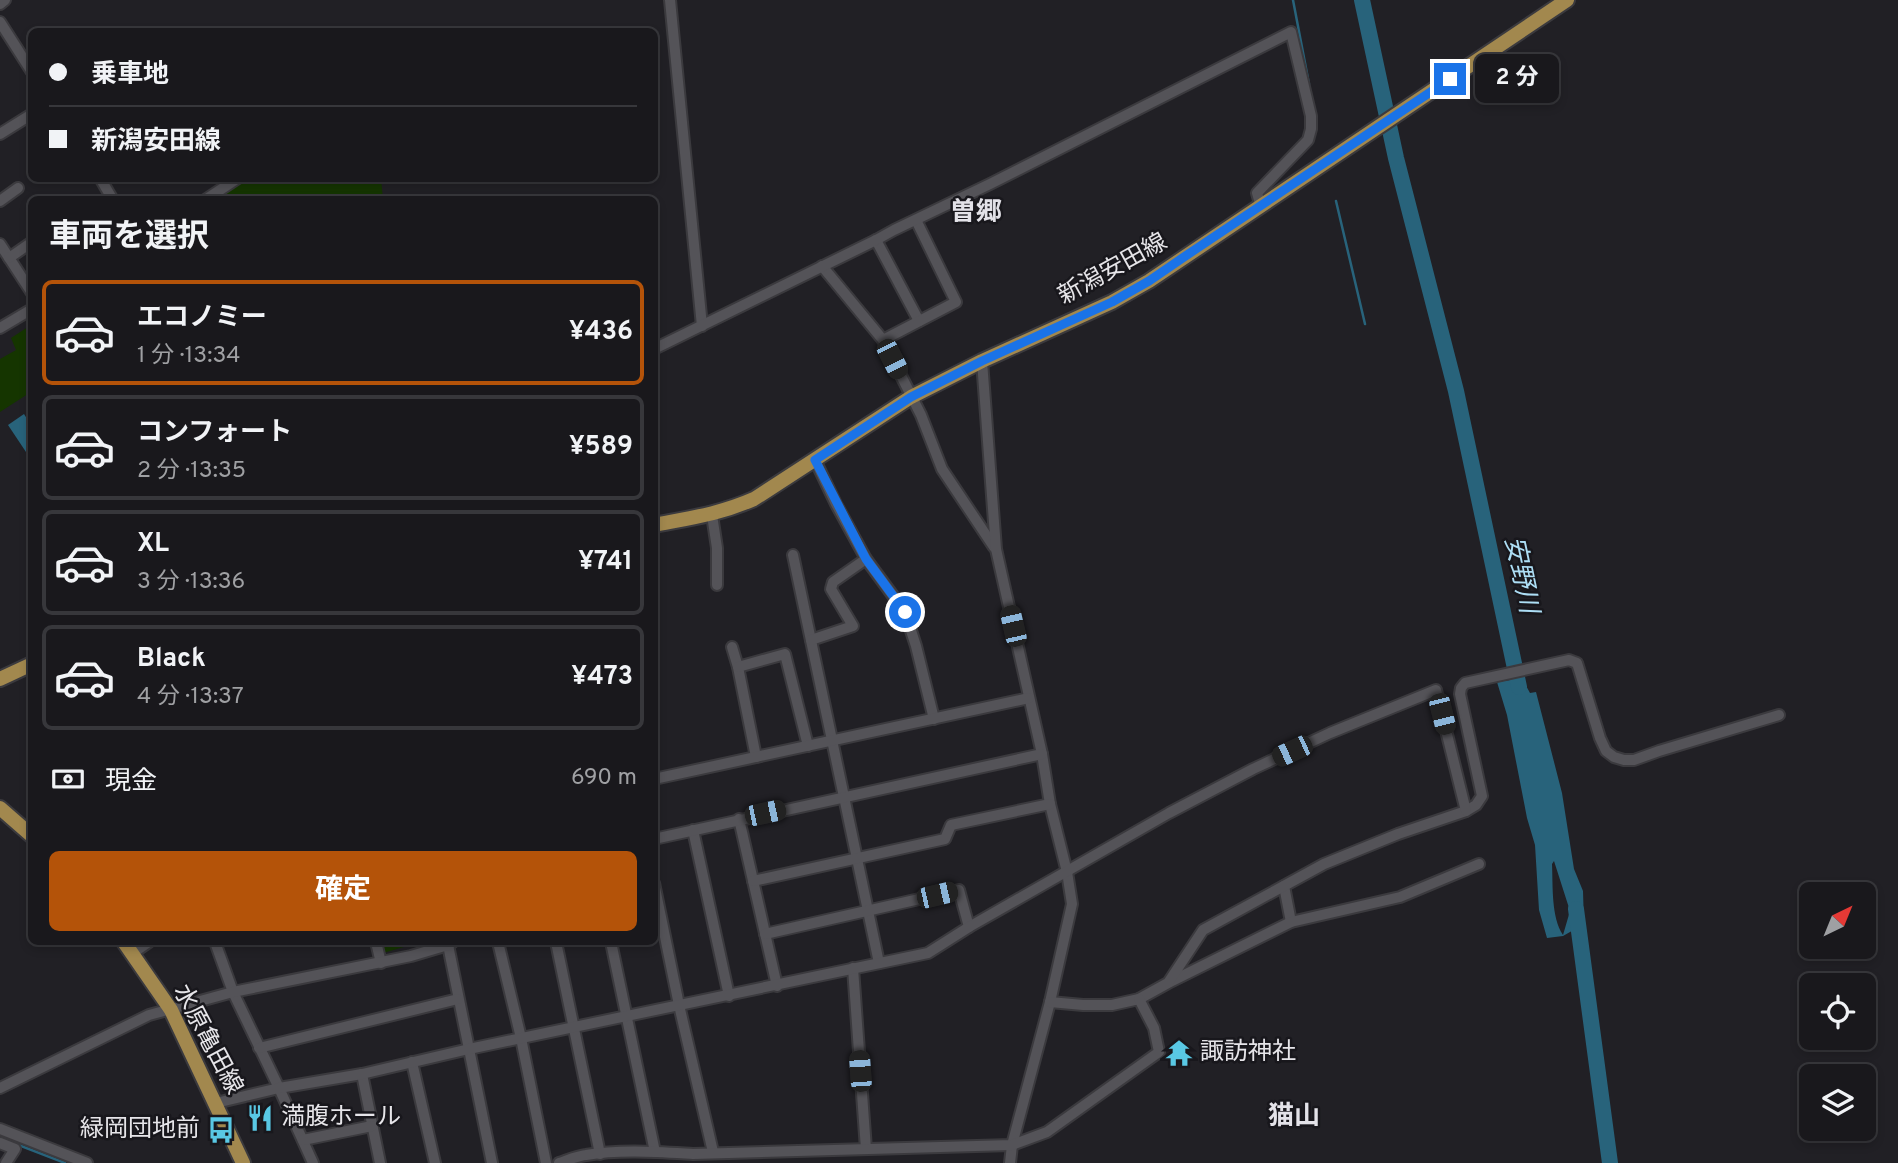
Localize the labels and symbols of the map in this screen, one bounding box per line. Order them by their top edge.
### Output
callout: 2 分 [1474,55,1558,104]
route end [1434,63,1466,95]
district label: 曽郷 [950,197,1002,230]
street label: 新潟安田線 [1053,228,1173,312]
car [874,336,911,382]
water label: 安野川 [1496,533,1545,620]
route start [889,596,921,628]
car [999,603,1028,649]
car [1427,691,1458,737]
car [1269,733,1316,769]
car [743,798,788,828]
car [915,880,960,910]
north arrow [1799,882,1876,959]
street label: 水原亀田線 [166,980,248,1100]
temple icon: 諏訪神社 [1164,1038,1194,1068]
place label: 諏訪神社 [1200,1038,1296,1068]
car [849,1049,872,1093]
district label: 猫山 [1268,1101,1320,1134]
restaurant icon: 満腹ホール [245,1103,275,1133]
place label: 満腹ホール [281,1103,401,1133]
place label: 緑岡団地前 [80,1115,200,1145]
bus stop icon: 緑岡団地前 [206,1115,236,1145]

